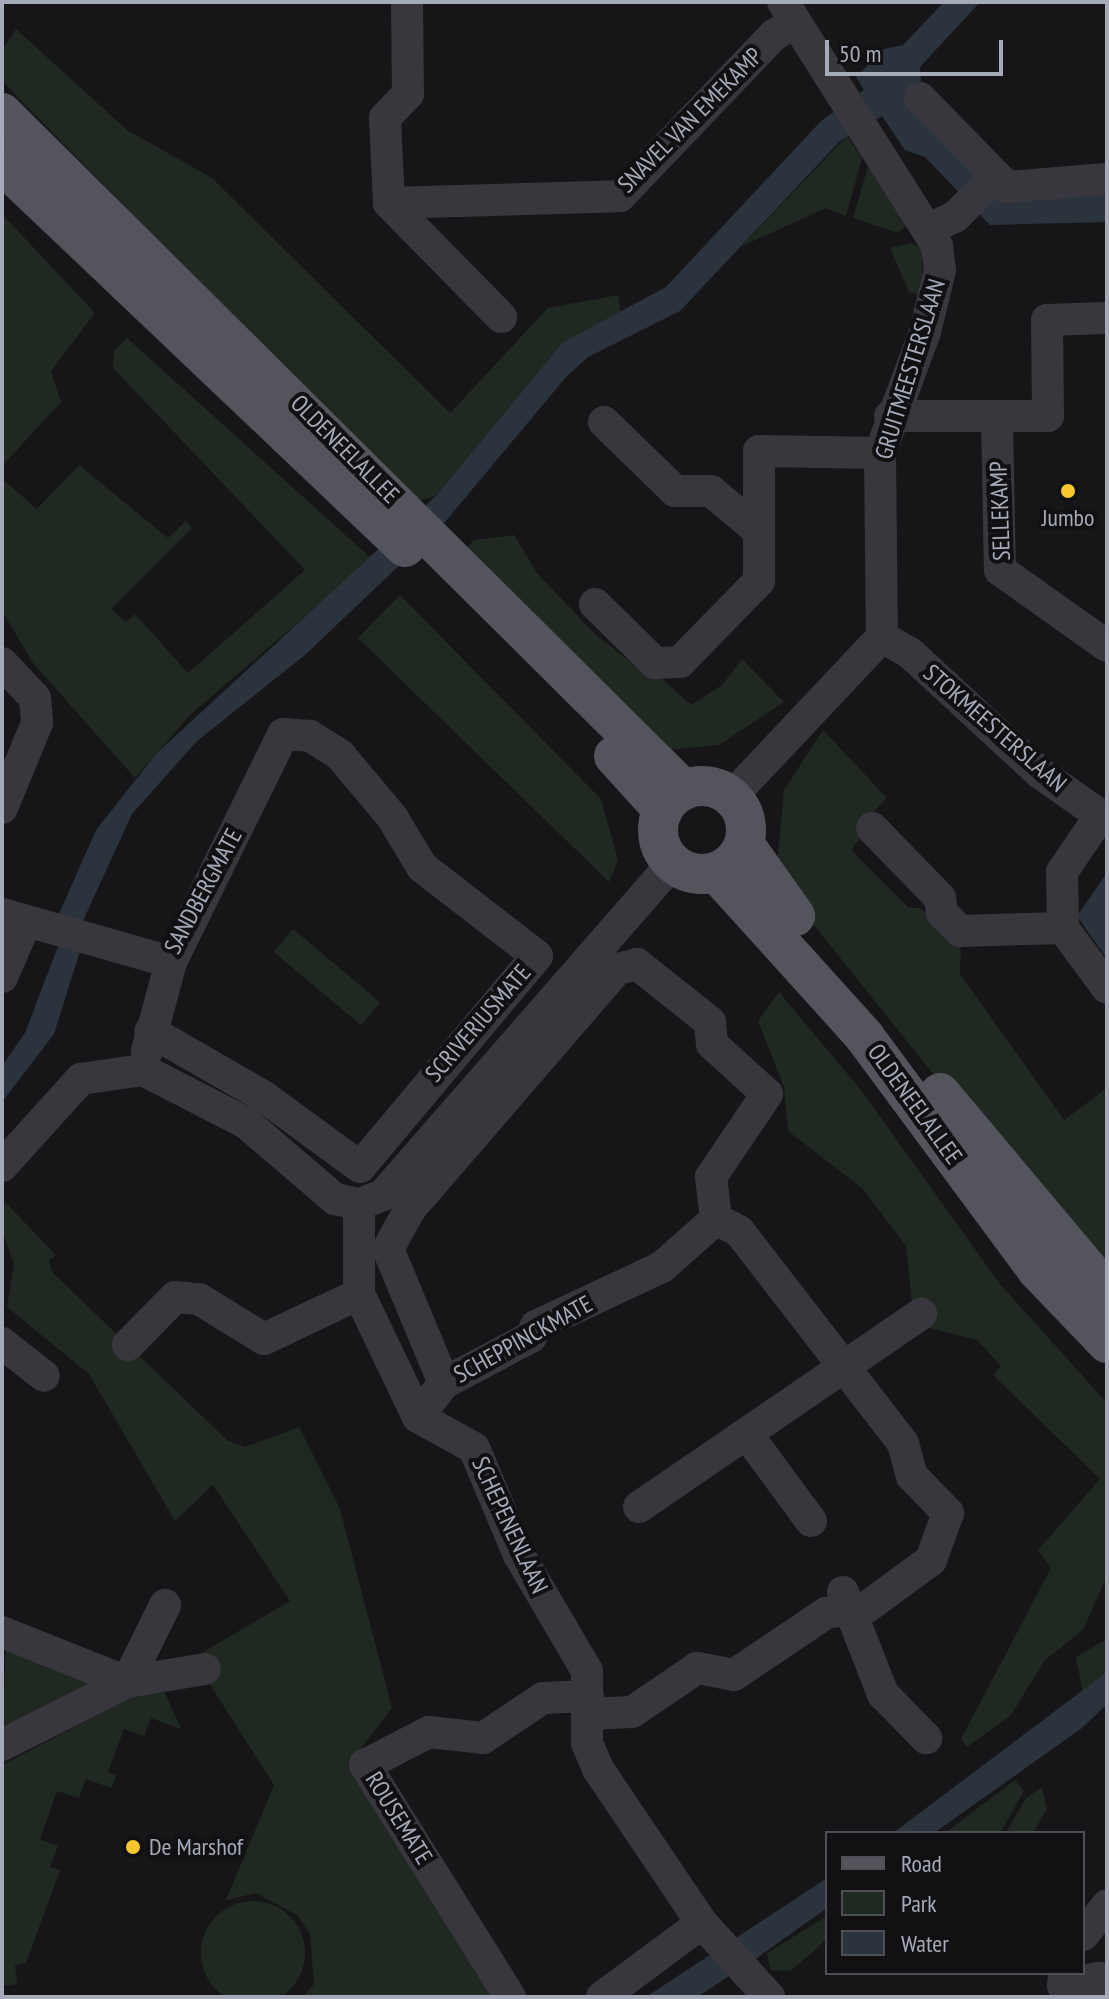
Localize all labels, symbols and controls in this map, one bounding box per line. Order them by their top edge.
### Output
scale bar [829,24,1007,74]
text: 50 m [839,38,881,69]
street label: SNAVEL VAN EMEKAMP [611,41,769,199]
street label: GRUITMEESTERSLAAN [869,275,951,463]
street label: OLDENEELALLEE [285,389,405,509]
street label: SELLEKAMP [984,461,1016,561]
marker: Jumbo [1059,482,1077,500]
place label: Jumbo [1042,504,1094,532]
street label: STOKMEESTERSLAAN [918,658,1072,798]
street label: SANDBERGMATE [158,823,248,959]
street label: SCRIVERIUSMATE [419,958,537,1088]
street label: OLDENEELALLEE [862,1038,968,1170]
street label: SCHEPPINCKMATE [449,1289,597,1389]
street label: SCHEPENENLAAN [466,1452,554,1598]
street label: ROUSEMATE [359,1767,439,1869]
legend [825,1831,1085,1975]
place label: De Marshof [149,1833,243,1861]
marker: De Marshof [124,1838,142,1856]
text: Road [901,1848,942,1879]
text: Park [901,1888,937,1919]
text: Water [901,1928,949,1959]

